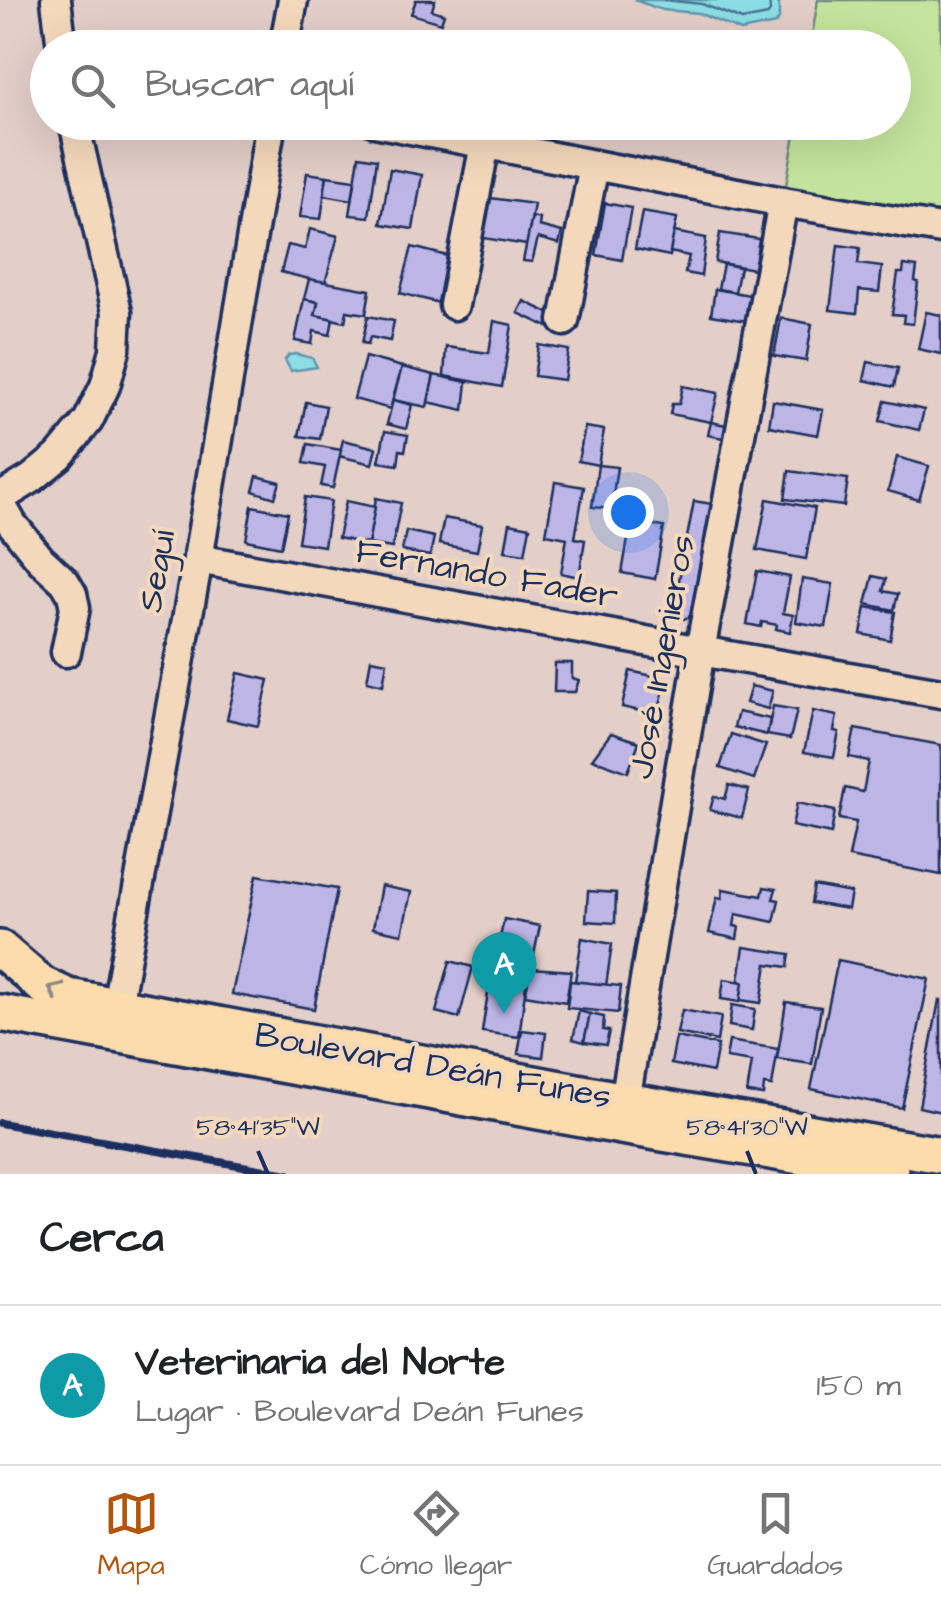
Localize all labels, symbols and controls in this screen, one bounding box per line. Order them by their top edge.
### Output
search box [30,30,911,140]
icon: search [65,58,120,113]
text: Buscar aquí [145,59,354,111]
your location [603,487,654,538]
street label: Seguí [126,525,190,616]
street label: Fernando Fader [352,527,622,621]
street label: José Ingenieros [616,531,710,783]
pin: A [472,932,536,1014]
one-way arrow [47,983,65,1002]
street label: Boulevard Deán Funes [251,1011,615,1121]
text: 58°41'35"W [196,1110,320,1145]
text: 58°41'30"W [686,1110,808,1145]
text: Cerca [40,1210,164,1268]
text: Veterinaria del Norte [135,1337,505,1389]
text: A [62,1363,83,1408]
text: 150 m [816,1363,901,1408]
text: Lugar · Boulevard Deán Funes [135,1389,584,1434]
tab: Mapa [98,1486,165,1585]
tab: Cómo llegar [360,1486,512,1585]
tab: Guardados [707,1486,843,1585]

